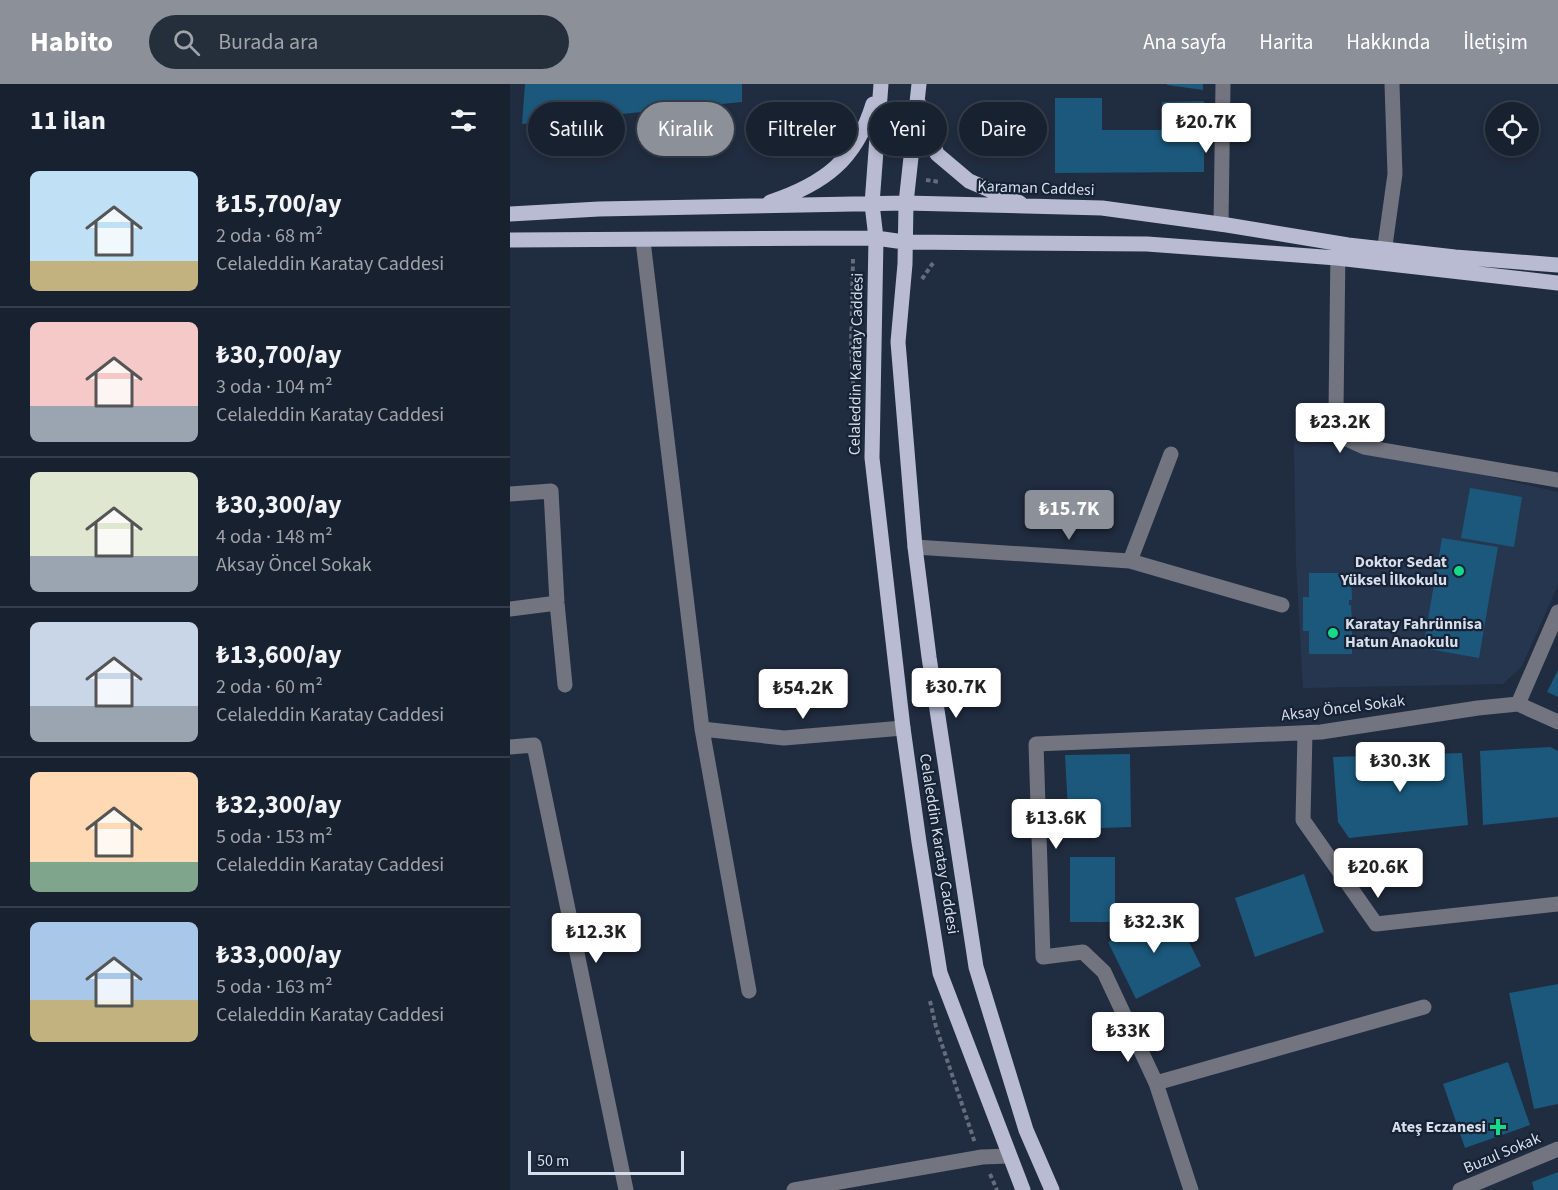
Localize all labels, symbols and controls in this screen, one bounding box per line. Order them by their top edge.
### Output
search box [149,15,569,69]
text: Habito [30,22,113,62]
icon: search [170,26,203,59]
text: Burada ara [218,26,318,58]
text: Ana sayfa [1143,27,1226,57]
text: Harita [1259,27,1313,57]
text: Hakkında [1346,27,1430,57]
text: İletişim [1463,27,1528,57]
text: 11 ilan [30,102,106,139]
chip: Satılık [528,102,625,156]
chip: Kiralık [637,102,734,156]
chip: Filtreler [746,102,857,156]
chip: Yeni [869,102,947,156]
chip: Daire [959,102,1047,156]
map controls [1485,102,1539,156]
button: locate [1485,102,1539,156]
pin: ₺20.7K [1157,103,1255,154]
icon: filters [447,104,480,137]
text: ₺20.7K [1176,108,1236,136]
street label: Karaman Caddesi [977,175,1095,201]
text: ₺15,700/ay [216,185,342,222]
icon: home [78,195,150,267]
text: 2 oda · 68 m² [216,222,323,250]
text: Celaleddin Karatay Caddesi [216,250,444,278]
street label: Celaleddin Karatay Caddesi [843,273,869,455]
text: ₺30,700/ay [216,336,342,373]
icon: home [78,346,150,418]
text: 3 oda · 104 m² [216,373,333,401]
text: Celaleddin Karatay Caddesi [216,401,444,429]
pin: ₺23.2K [1291,403,1389,454]
text: ₺23.2K [1310,408,1370,436]
text: ₺30,300/ay [216,486,342,523]
pin: ₺15.7K [1020,490,1118,541]
text: ₺15.7K [1039,495,1099,523]
icon: home [78,496,150,568]
text: 4 oda · 148 m² [216,523,333,551]
text: Aksay Öncel Sokak [216,551,372,579]
place label: Doktor Sedat Yüksel İlkokulu [1339,551,1447,591]
marker: Doktor Sedat Yüksel İlkokulu [1452,564,1466,578]
place label: Karatay Fahrünnisa Hatun Anaokulu [1345,613,1482,653]
marker: Karatay Fahrünnisa Hatun Anaokulu [1326,626,1340,640]
text: ₺13,600/ay [216,636,342,673]
icon: home [78,646,150,718]
pin: ₺30.7K [907,668,1005,719]
pin: ₺54.2K [754,669,852,720]
text: 2 oda · 60 m² [216,673,323,701]
text: ₺30.7K [926,673,986,701]
text: ₺54.2K [773,674,833,702]
street label: Aksay Öncel Sokak [1280,689,1406,727]
text: Celaleddin Karatay Caddesi [216,701,444,729]
pin: ₺30.3K [1351,742,1449,793]
text: ₺30.3K [1370,747,1430,775]
street label: Celaleddin Karatay Caddesi [914,752,964,936]
text: ₺32,300/ay [216,786,342,823]
icon: home [78,796,150,868]
pin: ₺13.6K [1007,799,1105,850]
text: ₺13.6K [1026,804,1086,832]
text: 5 oda · 153 m² [216,823,333,851]
pin: ₺20.6K [1329,848,1427,899]
text: Celaleddin Karatay Caddesi [216,851,444,879]
text: ₺20.6K [1348,853,1408,881]
pin: ₺32.3K [1105,903,1203,954]
text: ₺32.3K [1124,908,1184,936]
pin: ₺12.3K [547,913,645,964]
text: ₺12.3K [566,918,626,946]
text: ₺33,000/ay [216,936,342,973]
icon: home [78,946,150,1018]
text: 5 oda · 163 m² [216,973,333,1001]
text: Celaleddin Karatay Caddesi [216,1001,444,1029]
pin: ₺33K [1092,1012,1164,1063]
text: ₺33K [1106,1017,1150,1045]
place label: Ateş Eczanesi [1391,1116,1486,1138]
marker: Ateş Eczanesi [1491,1120,1505,1134]
street label: Buzul Sokak [1460,1127,1544,1179]
scale bar [528,1148,684,1176]
text: 50 m [537,1150,569,1172]

